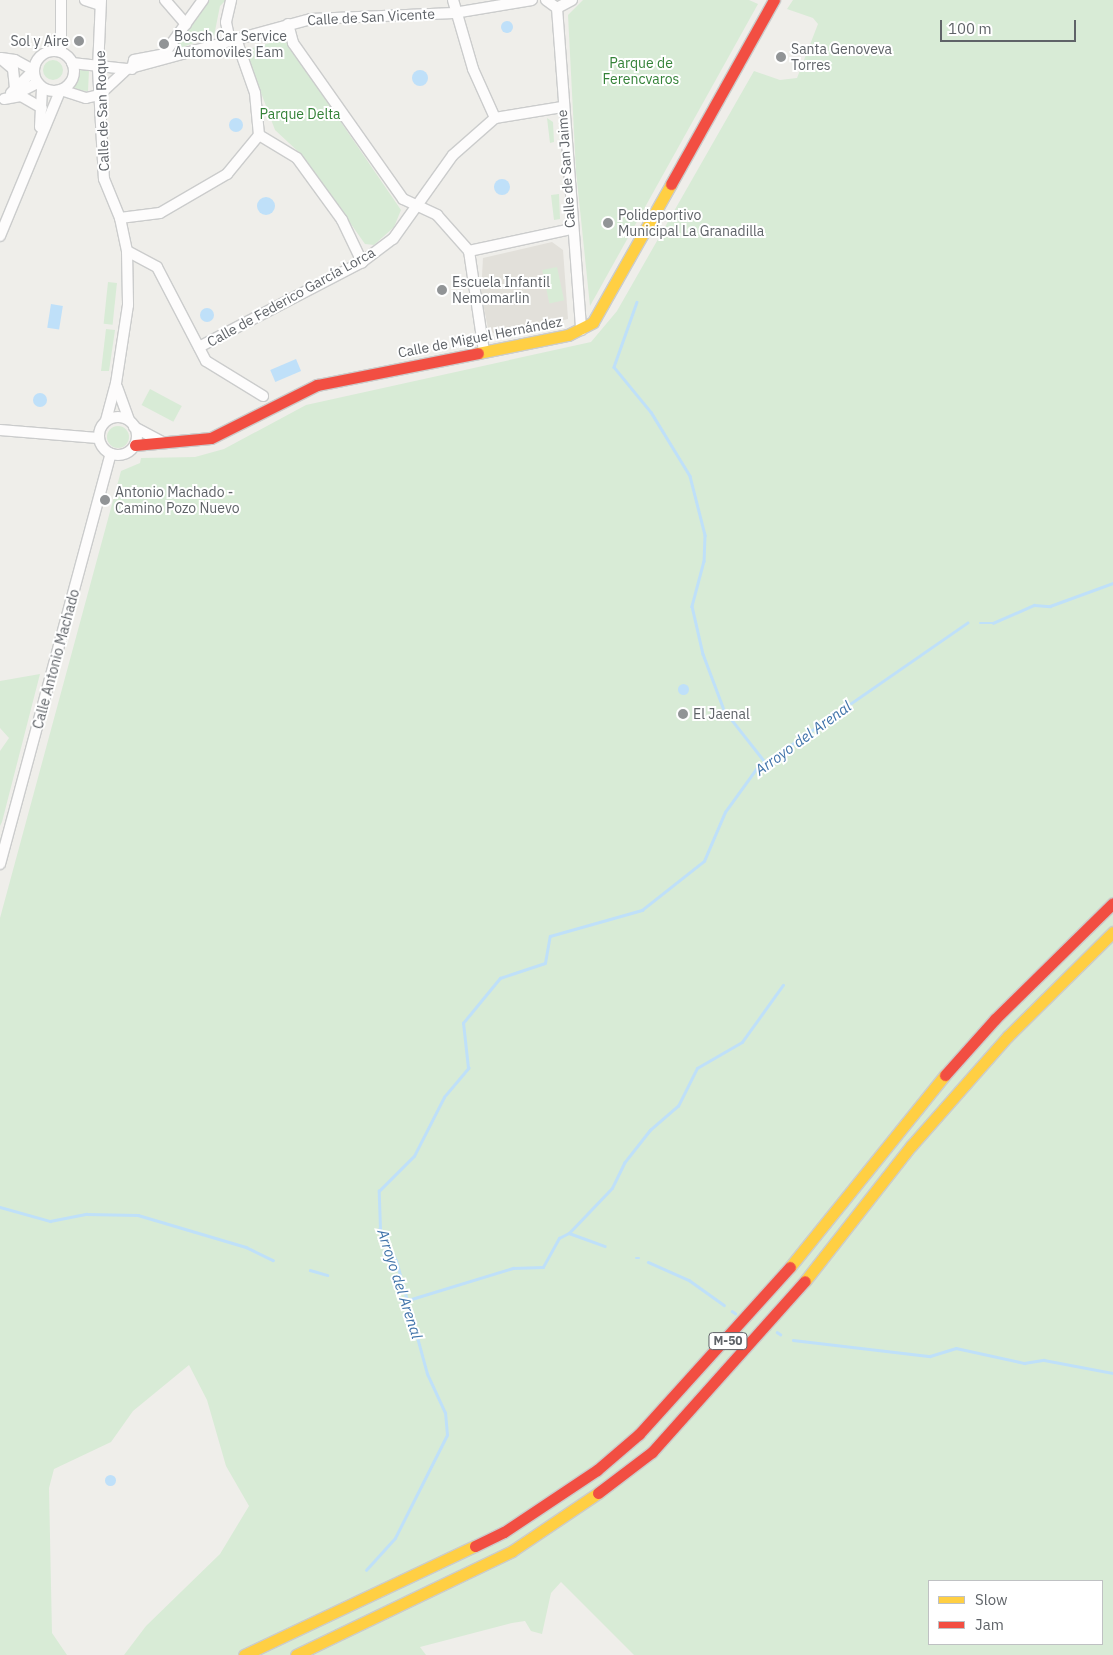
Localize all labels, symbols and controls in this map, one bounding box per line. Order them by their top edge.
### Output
street label: Calle de San Vicente [307,5,435,29]
scale bar [943,10,1079,42]
text: 100 m [948,19,992,38]
place label: Bosch Car Service Automoviles Eam [174,28,287,60]
place label: Sol y Aire [10,33,69,49]
marker: Sol y Aire [73,35,85,47]
marker: Bosch Car Service Automoviles Eam [158,38,170,50]
place label: Santa Genoveva Torres [791,41,892,74]
street label: Calle de San Roque [91,50,113,172]
marker: Santa Genoveva Torres [775,51,787,63]
park label: Parque de Ferencvaros [603,55,679,88]
park label: Parque Delta [259,106,341,122]
street label: Calle de San Jaime [553,109,579,229]
place label: Polideportivo Municipal La Granadilla [618,207,764,240]
marker: Polideportivo Municipal La Granadilla [602,217,614,229]
street label: Calle de Federico García Lorca [204,244,378,350]
place label: Escuela Infantil Nemomarlin [452,274,550,306]
marker: Escuela Infantil Nemomarlin [436,284,448,296]
street label: Calle de Miguel Hernández [396,313,564,361]
place label: Antonio Machado - Camino Pozo Nuevo [115,484,240,516]
marker: Antonio Machado - Camino Pozo Nuevo [99,494,111,506]
street label: Calle Antonio Machado [29,587,83,731]
water label: Arroyo del Arenal [751,697,855,779]
place label: El Jaenal [693,706,750,722]
marker: El Jaenal [677,708,689,720]
water label: Arroyo del Arenal [374,1227,426,1341]
road number: M-50 [708,1332,748,1350]
legend [928,1580,1103,1645]
text: Slow [975,1590,1008,1609]
text: Jam [975,1615,1004,1634]

